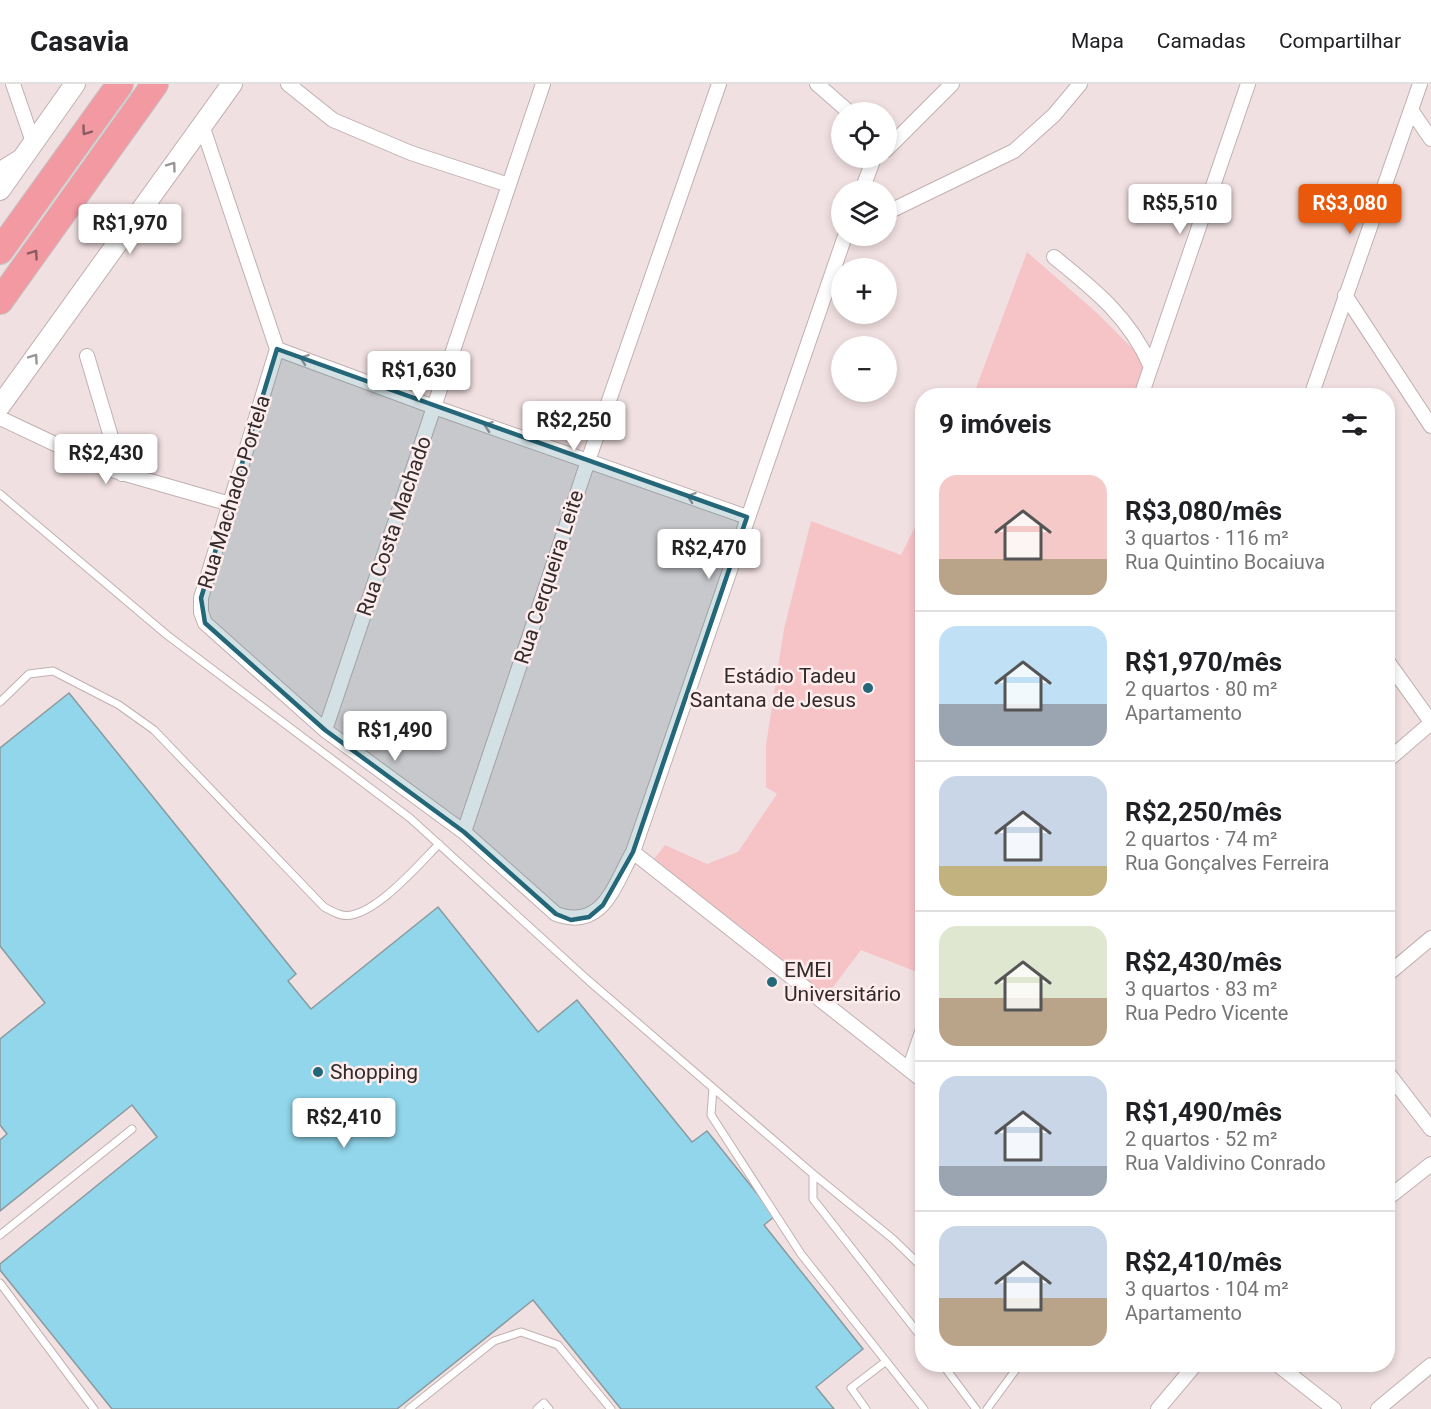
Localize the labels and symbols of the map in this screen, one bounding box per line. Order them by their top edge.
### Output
one-way arrow [82,125,93,136]
one-way arrow [165,161,176,172]
pin: R$5,510 [1125,184,1235,235]
pin: R$3,080 [1295,184,1405,235]
pin: R$1,970 [75,204,185,255]
one-way arrow [27,249,38,260]
pin: R$1,630 [364,351,474,402]
one-way arrow [27,354,38,365]
one-way arrow [300,354,311,366]
street label: Rua Machado Portela [193,392,275,592]
pin: R$2,250 [519,401,629,452]
one-way arrow [483,420,493,433]
street label: Rua Costa Machado [352,433,436,619]
pin: R$2,430 [51,434,161,485]
street label: Rua Cerqueira Leite [510,487,588,667]
one-way arrow [687,492,697,505]
pin: R$2,470 [654,529,764,580]
place label: Estádio Tadeu Santana de Jesus [690,664,856,712]
marker: Estádio Tadeu Santana de Jesus [861,681,875,695]
pin: R$1,490 [340,711,450,762]
place label: EMEI Universitário [784,958,901,1006]
marker: EMEI Universitário [765,975,779,989]
place label: Shopping [330,1060,418,1084]
marker: Shopping [311,1065,325,1079]
pin: R$2,410 [289,1098,399,1149]

